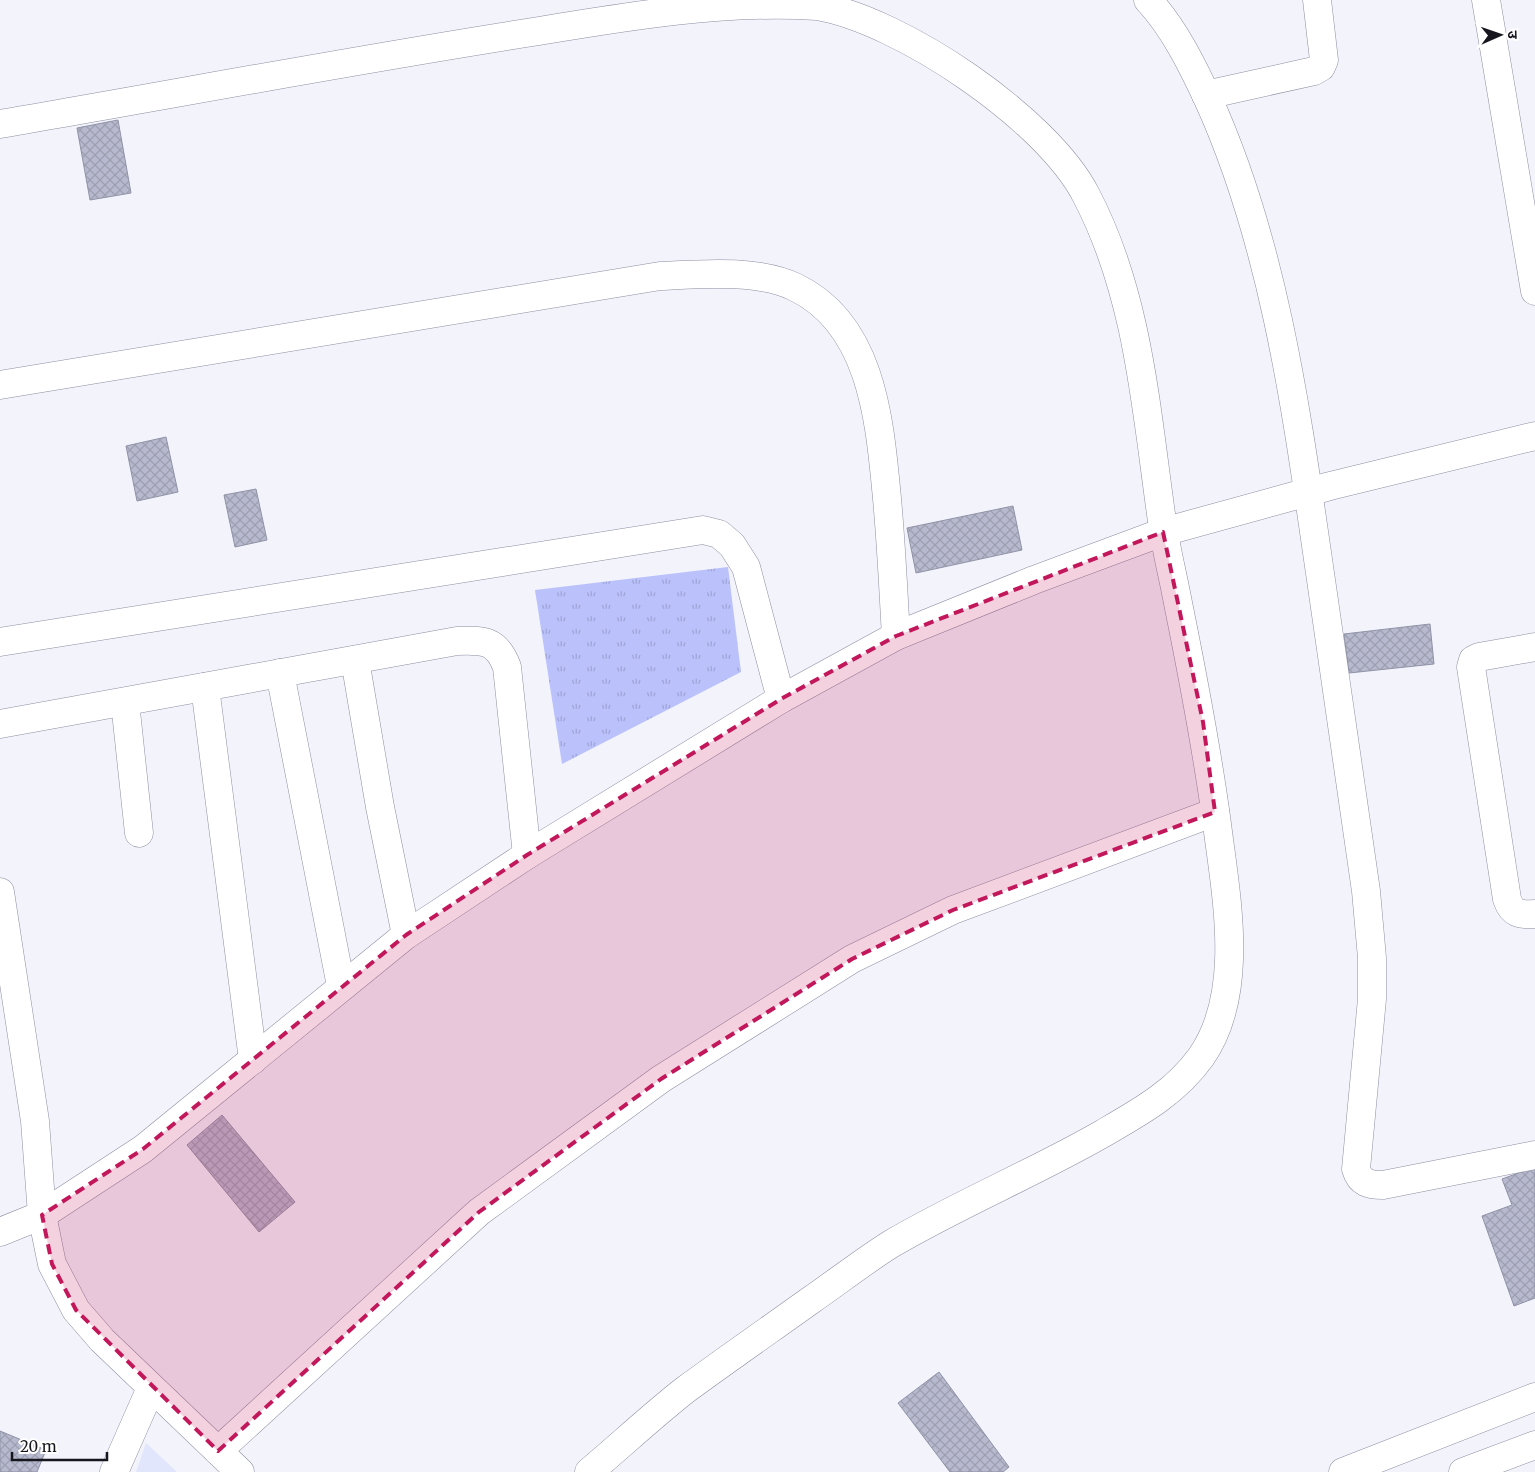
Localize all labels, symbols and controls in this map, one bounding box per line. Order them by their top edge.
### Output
north arrow [1475,10,1525,60]
text: उ [1504,30,1522,40]
scale bar [12,1430,108,1462]
text: 20 m [20,1437,57,1456]

